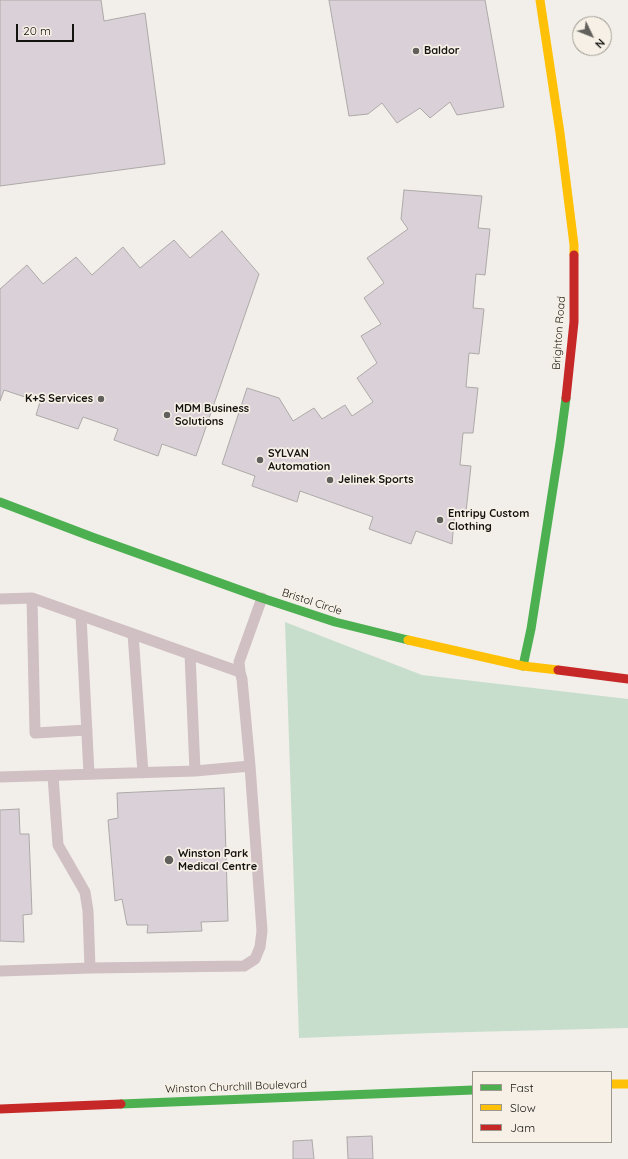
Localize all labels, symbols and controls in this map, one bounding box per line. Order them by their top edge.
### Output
scale bar [18,16,76,42]
north arrow [572,16,612,56]
text: 20 m [23,23,51,38]
text: N [592,36,608,51]
place label: Baldor [424,44,460,58]
marker: Baldor [411,46,421,56]
street label: Brighton Road [550,296,568,370]
place label: K+S Services [25,392,93,406]
marker: K+S Services [96,394,106,404]
place label: MDM Business Solutions [175,402,249,428]
marker: MDM Business Solutions [162,410,172,420]
place label: SYLVAN Automation [268,447,330,473]
marker: SYLVAN Automation [255,455,265,465]
place label: Jelinek Sports [338,473,414,487]
marker: Jelinek Sports [325,475,335,485]
place label: Entripy Custom Clothing [448,507,529,533]
marker: Entripy Custom Clothing [435,515,445,525]
street label: Bristol Circle [280,586,344,618]
place label: Winston Park Medical Centre [178,847,257,873]
marker: Winston Park Medical Centre [163,854,175,866]
legend [472,1071,612,1143]
street label: Winston Churchill Boulevard [165,1078,307,1096]
text: Fast [510,1080,534,1095]
text: Slow [510,1100,536,1115]
text: Jam [510,1120,535,1135]

